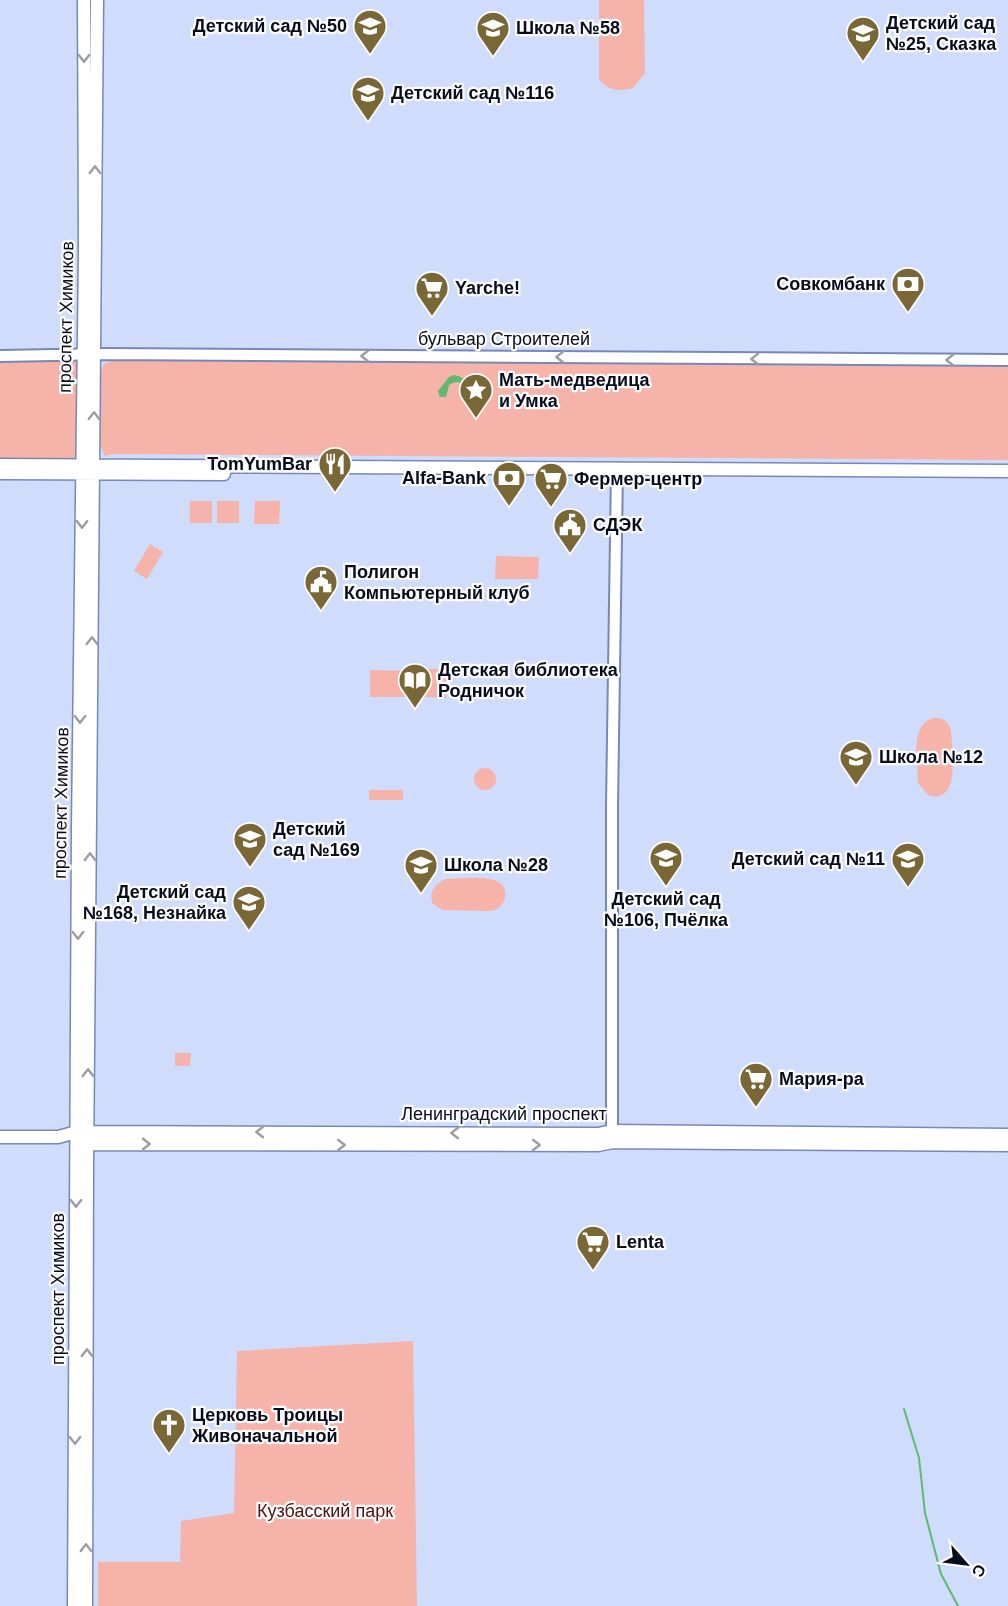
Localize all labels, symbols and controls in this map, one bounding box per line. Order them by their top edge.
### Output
school or university icon: Детский сад №50 [352,8,388,55]
school or university icon: Школа №58 [475,10,511,57]
place label: Детский сад №25, Сказка [886,13,997,54]
school or university icon: Детский сад №25, Сказка [845,15,881,62]
place label: Детский сад №50 [193,16,347,36]
place label: Школа №58 [516,18,620,38]
one-way arrow [78,54,90,63]
school or university icon: Детский сад №116 [350,75,386,122]
place label: Детский сад №116 [391,83,554,103]
one-way arrow [89,165,101,174]
street label: проспект Химиков [55,241,77,393]
bank icon: Совкомбанк [890,266,926,313]
supermarket icon: Yarche! [414,270,450,317]
place label: Совкомбанк [776,274,886,294]
place label: Yarche! [455,278,520,298]
street label: бульвар Строителей [418,329,590,349]
one-way arrow [360,350,369,362]
one-way arrow [555,351,564,363]
one-way arrow [750,353,759,365]
one-way arrow [945,354,954,366]
place label: Мать-медведица и Умка [499,370,650,411]
place icon: Мать-медведица и Умка [458,372,494,419]
one-way arrow [88,411,100,420]
restaurant icon: TomYumBar [317,446,353,493]
place label: TomYumBar [207,454,312,474]
bank icon: Alfa-Bank [491,460,527,507]
supermarket icon: Фермер-центр [533,461,569,508]
place label: Alfa-Bank [402,468,487,488]
place label: Фермер-центр [574,469,702,489]
public building icon: СДЭК [552,507,588,554]
place label: СДЭК [593,515,643,535]
one-way arrow [75,519,88,528]
place label: Полигон Компьютерный клуб [344,562,530,603]
public building icon: Полигон Компьютерный клуб [303,564,339,611]
one-way arrow [86,637,98,646]
place label: Детская библиотека Родничок [438,660,619,701]
library icon: Детская библиотека Родничок [397,662,433,709]
one-way arrow [74,714,86,723]
street label: проспект Химиков [50,727,72,879]
school or university icon: Школа №12 [838,739,874,786]
place label: Школа №12 [879,747,983,767]
place label: Детский сад №169 [273,819,360,860]
school or university icon: Детский сад №169 [232,821,268,868]
school or university icon: Детский сад №106, Пчёлка [648,840,684,887]
school or university icon: Детский сад №11 [890,841,926,888]
school or university icon: Школа №28 [403,847,439,894]
place label: Детский сад №11 [732,849,885,869]
one-way arrow [84,853,96,862]
place label: Школа №28 [444,855,548,875]
place label: Детский сад №168, Незнайка [83,882,227,923]
school or university icon: Детский сад №168, Незнайка [231,884,267,931]
place label: Детский сад №106, Пчёлка [604,889,729,930]
one-way arrow [72,930,84,939]
supermarket icon: Мария-ра [738,1061,774,1108]
one-way arrow [82,1069,94,1078]
place label: Мария-ра [779,1069,865,1089]
street label: Ленинградский проспект [401,1104,607,1124]
one-way arrow [256,1126,265,1138]
one-way arrow [451,1127,460,1139]
one-way arrow [142,1138,151,1150]
one-way arrow [337,1139,346,1151]
one-way arrow [532,1139,541,1151]
one-way arrow [70,1198,82,1207]
street label: проспект Химиков [48,1213,68,1365]
supermarket icon: Lenta [575,1224,611,1271]
place label: Lenta [616,1232,665,1252]
one-way arrow [81,1348,93,1357]
place label: Церковь Троицы Живоначальной [191,1405,343,1446]
church icon: Церковь Троицы Живоначальной [151,1407,187,1454]
one-way arrow [69,1435,81,1444]
park label: Кузбасский парк [257,1501,393,1521]
north arrow [936,1534,996,1594]
one-way arrow [80,1543,92,1552]
text: С [968,1562,989,1580]

